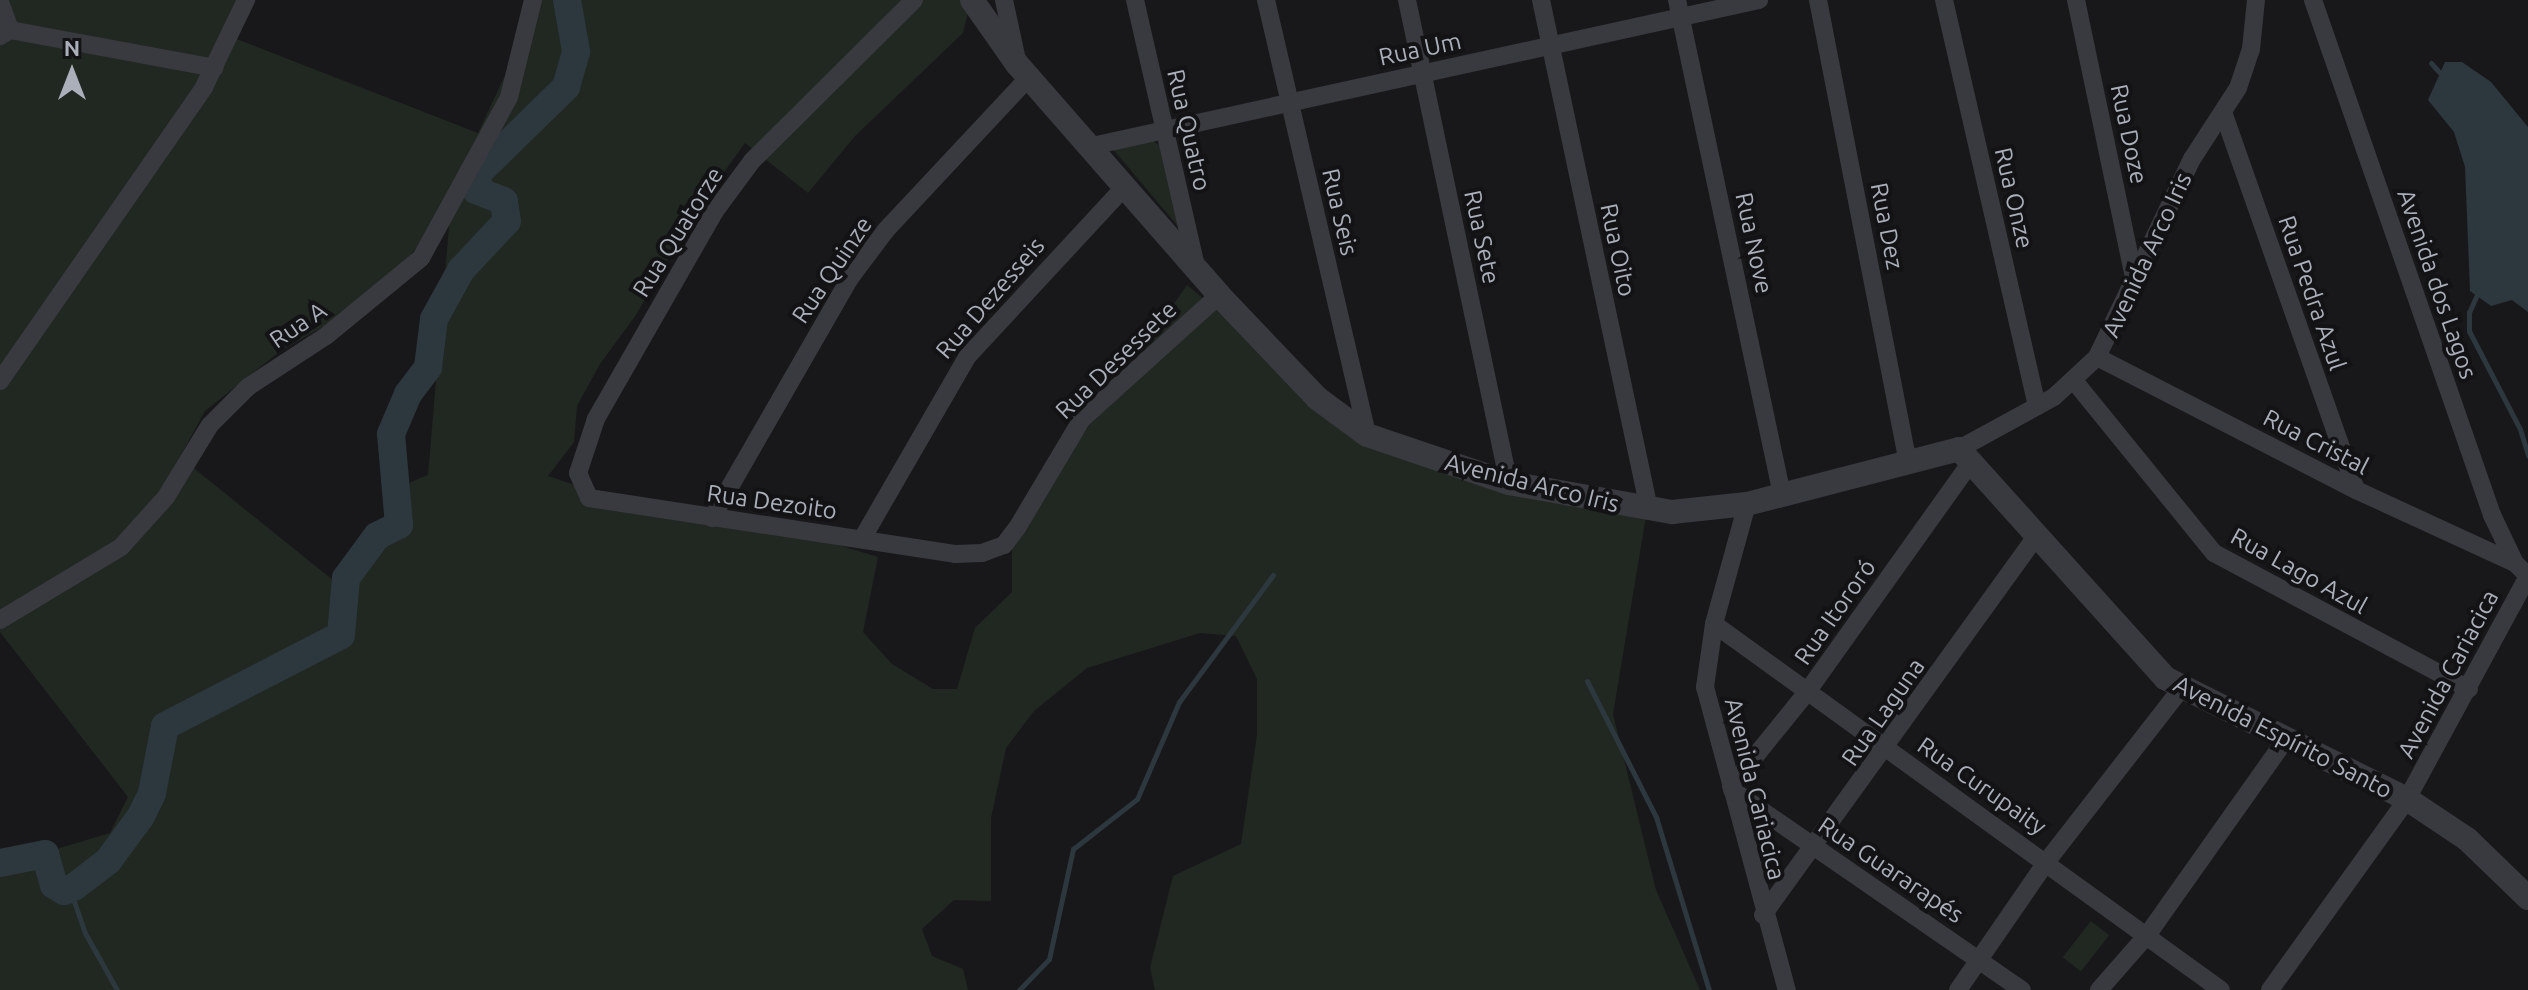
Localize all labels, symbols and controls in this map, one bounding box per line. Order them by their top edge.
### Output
street label: Rua Um [1376,26,1464,72]
north arrow [32,32,112,112]
text: N [64,35,80,60]
street label: Rua Quatro [1161,66,1217,194]
street label: Rua Doze [2104,81,2154,187]
street label: Rua Onze [1988,145,2040,251]
street label: Rua Quatorze [627,162,729,302]
street label: Rua Seis [1316,166,1364,258]
street label: Avenida Arco Iris [2096,168,2198,342]
street label: Rua Dez [1864,180,1910,272]
street label: Avenida dos Lagos [2391,186,2483,382]
street label: Rua Sete [1458,188,1506,286]
street label: Rua Nove [1729,190,1779,296]
street label: Rua Oito [1594,201,1642,299]
street label: Rua Quinze [786,211,878,329]
street label: Rua Pedra Azul [2272,212,2352,374]
street label: Rua Dezesseis [930,232,1050,364]
street label: Rua Desessete [1050,295,1182,425]
street label: Rua A [264,296,332,354]
street label: Rua Cristal [2258,403,2374,481]
street label: Avenida Arco Iris [1442,447,1622,519]
street label: Rua Dezoito [705,479,839,525]
street label: Rua Lago Azul [2226,522,2372,620]
street label: Rua Itororó [1788,554,1882,670]
street label: Avenida Cariacica [2392,585,2504,763]
street label: Rua Laguna [1835,653,1931,771]
street label: Avenida Espírito Santo [2169,669,2397,805]
street label: Avenida Cariacica [1718,695,1792,883]
street label: Rua Curupaity [1912,731,2052,841]
street label: Rua Guararapés [1813,811,1969,929]

